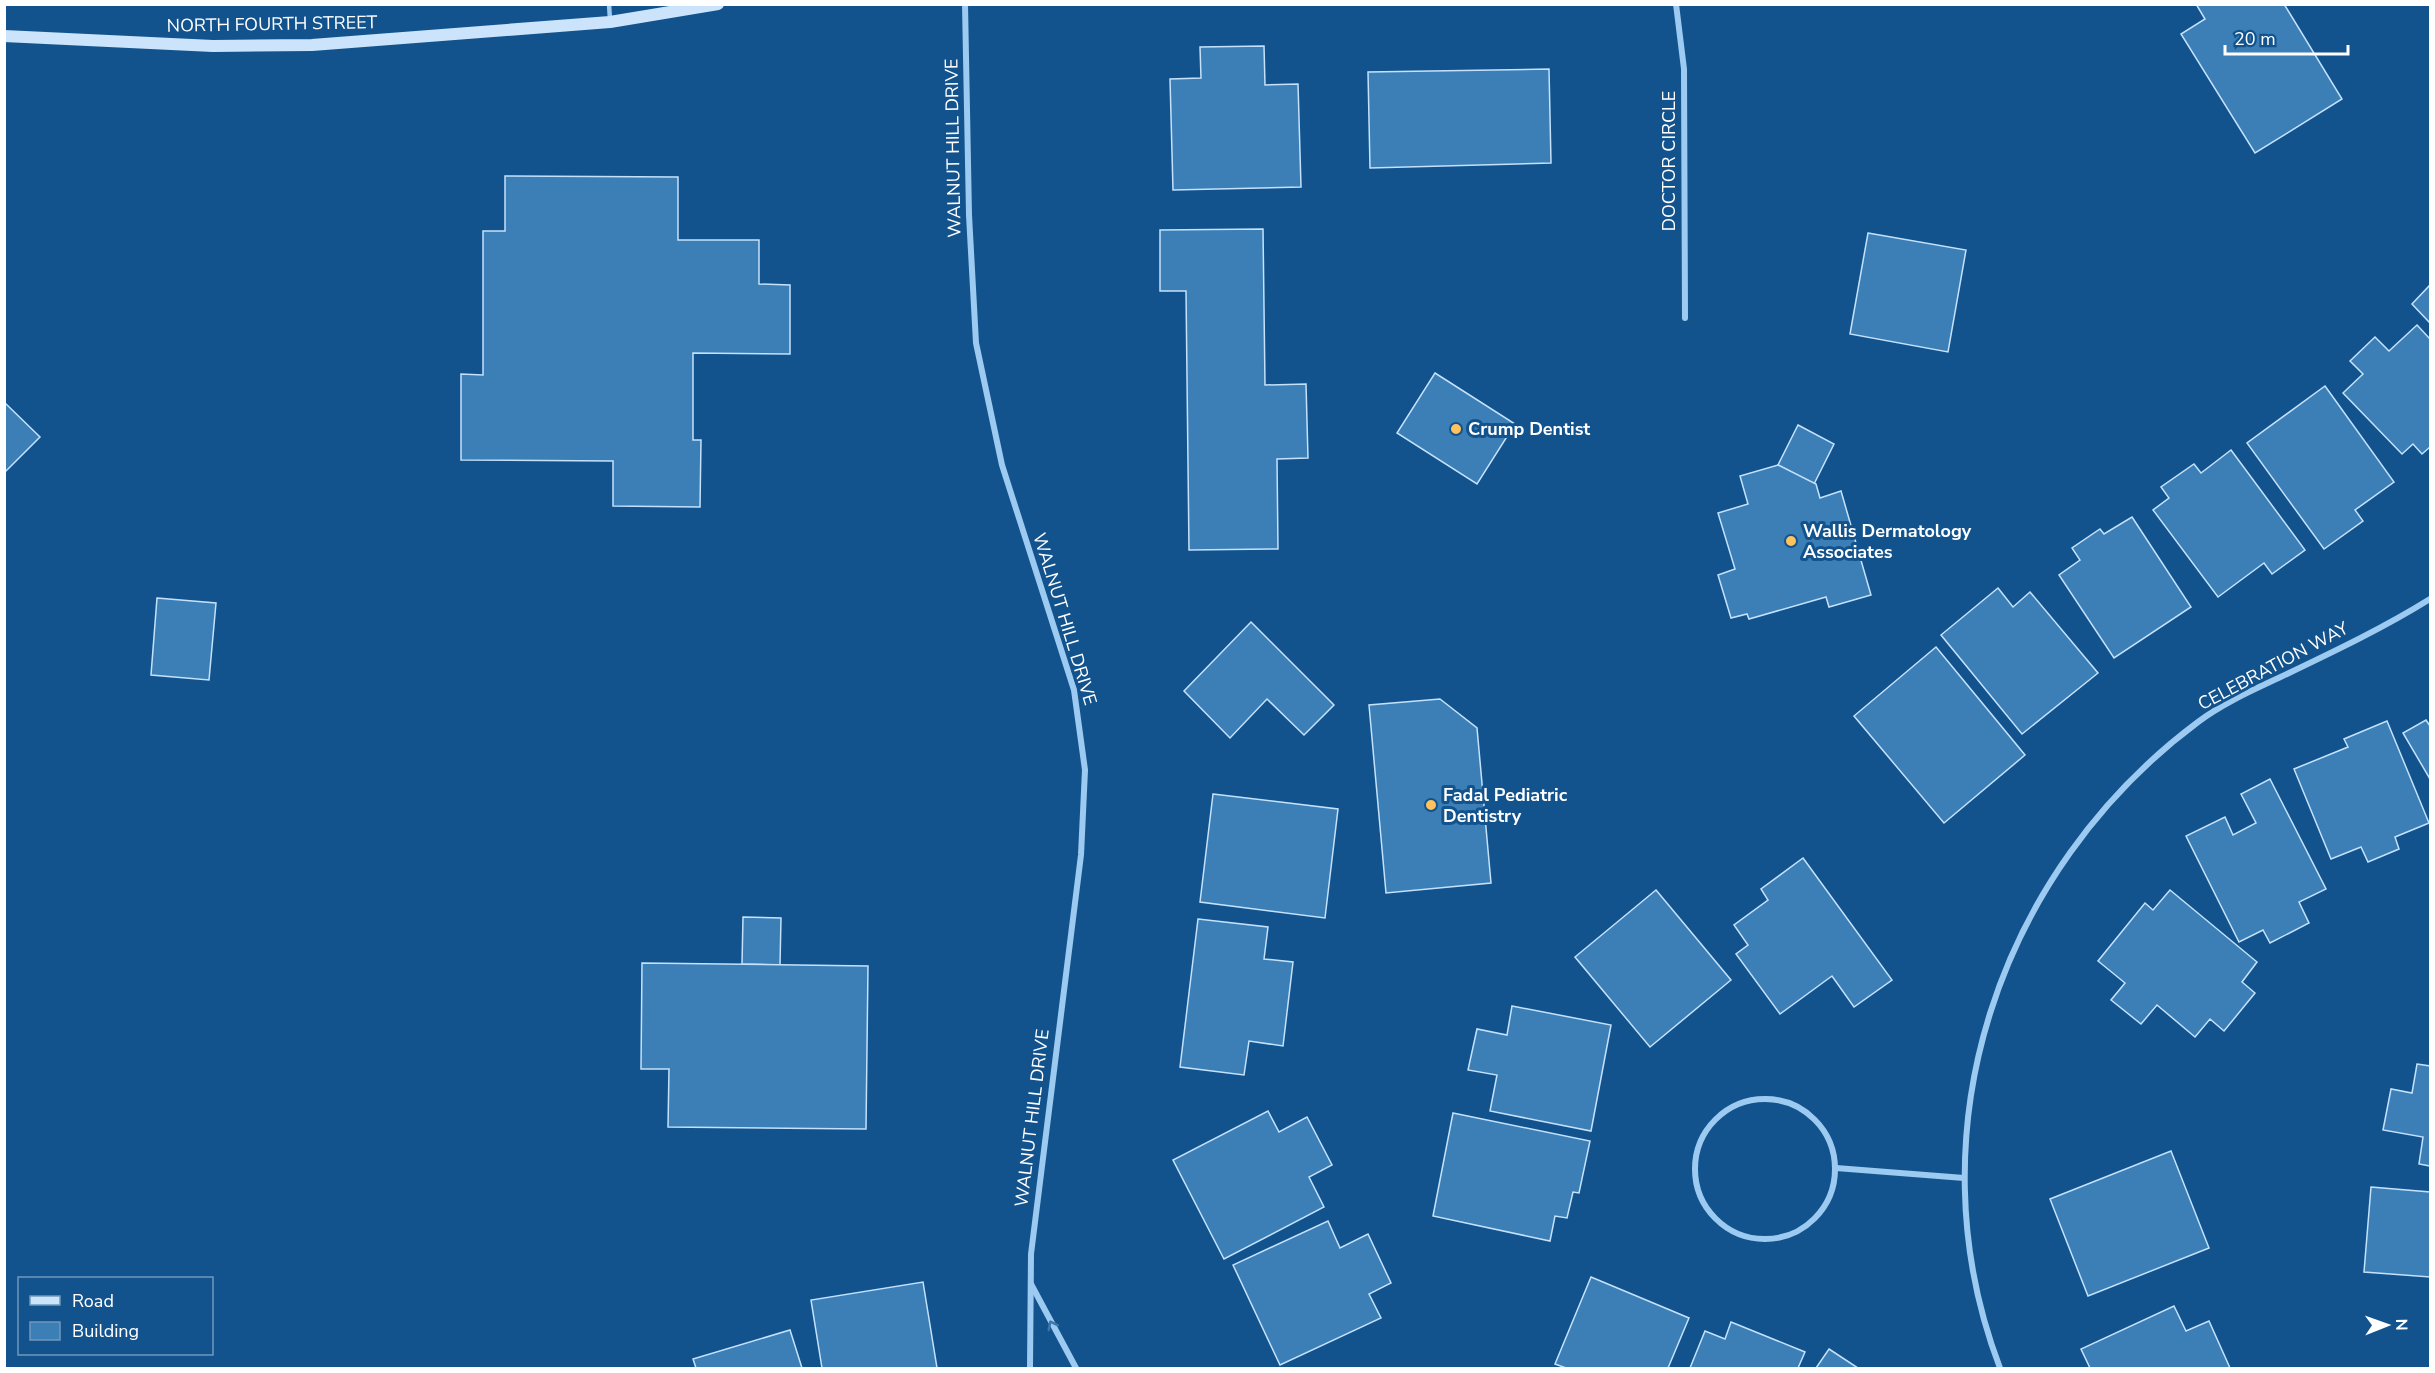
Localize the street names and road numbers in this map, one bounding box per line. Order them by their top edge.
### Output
street label: NORTH FOURTH STREET [167,10,378,38]
street label: WALNUT HILL DRIVE [939,58,967,238]
street label: DOCTOR CIRCLE [1657,91,1681,231]
street label: WALNUT HILL DRIVE [1027,530,1103,708]
street label: CELEBRATION WAY [2193,616,2353,716]
street label: WALNUT HILL DRIVE [1009,1028,1055,1208]

